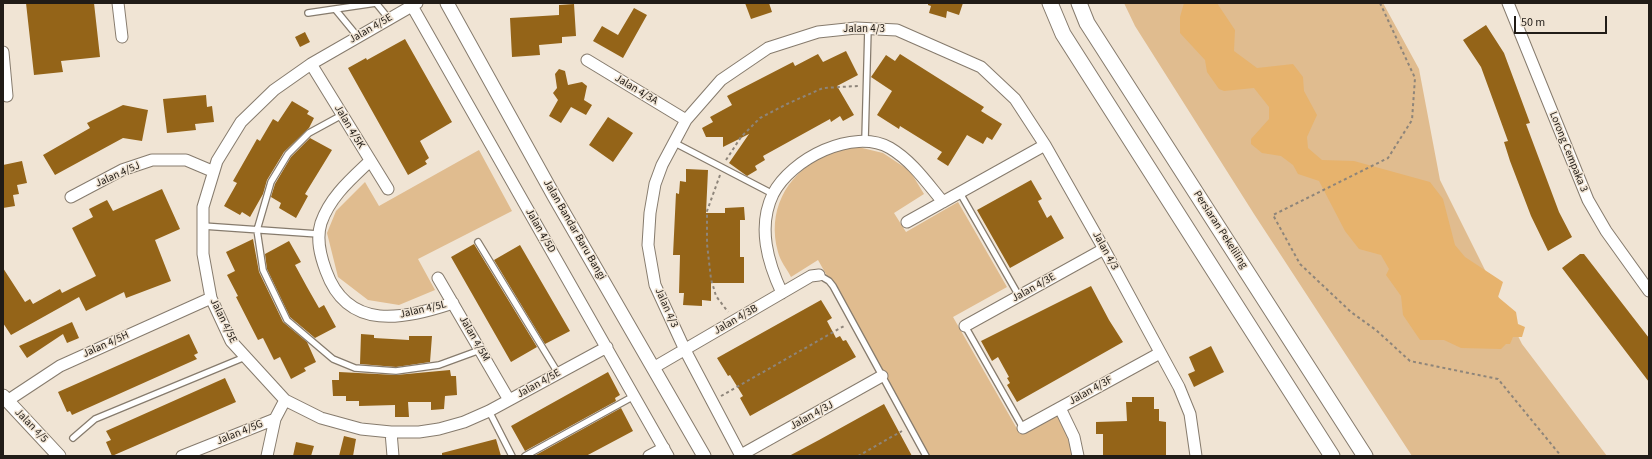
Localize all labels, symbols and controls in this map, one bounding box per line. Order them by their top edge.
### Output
scale bar [1516,8,1609,34]
street label: Jalan 4/5E [347,11,395,47]
text: 50 m [1521,14,1545,31]
street label: Jalan 4/3 [843,23,885,37]
street label: Jalan 4/3A [612,72,660,108]
street label: Jalan 4/5K [331,103,367,151]
street label: Lorong Cempaka 3 [1546,110,1590,194]
street label: Jalan 4/5J [94,159,142,191]
street label: Jalan Bandar Baru Bangi [540,178,608,282]
street label: Persiaran Pekeliling [1190,189,1250,271]
street label: Jalan 4/5D [522,207,558,255]
street label: Jalan 4/3 [1089,229,1121,273]
street label: Jalan 4/3E [1010,271,1058,305]
street label: Jalan 4/3 [651,286,681,330]
street label: Jalan 4/5E [207,297,239,345]
street label: Jalan 4/5L [398,298,448,322]
street label: Jalan 4/3B [712,302,760,338]
street label: Jalan 4/5M [456,314,492,364]
street label: Jalan 4/5H [81,329,131,361]
street label: Jalan 4/5E [515,367,563,401]
street label: Jalan 4/3F [1067,374,1115,408]
street label: Jalan 4/3J [788,399,836,433]
street label: Jalan 4/5 [12,406,50,446]
street label: Jalan 4/5G [215,418,265,448]

